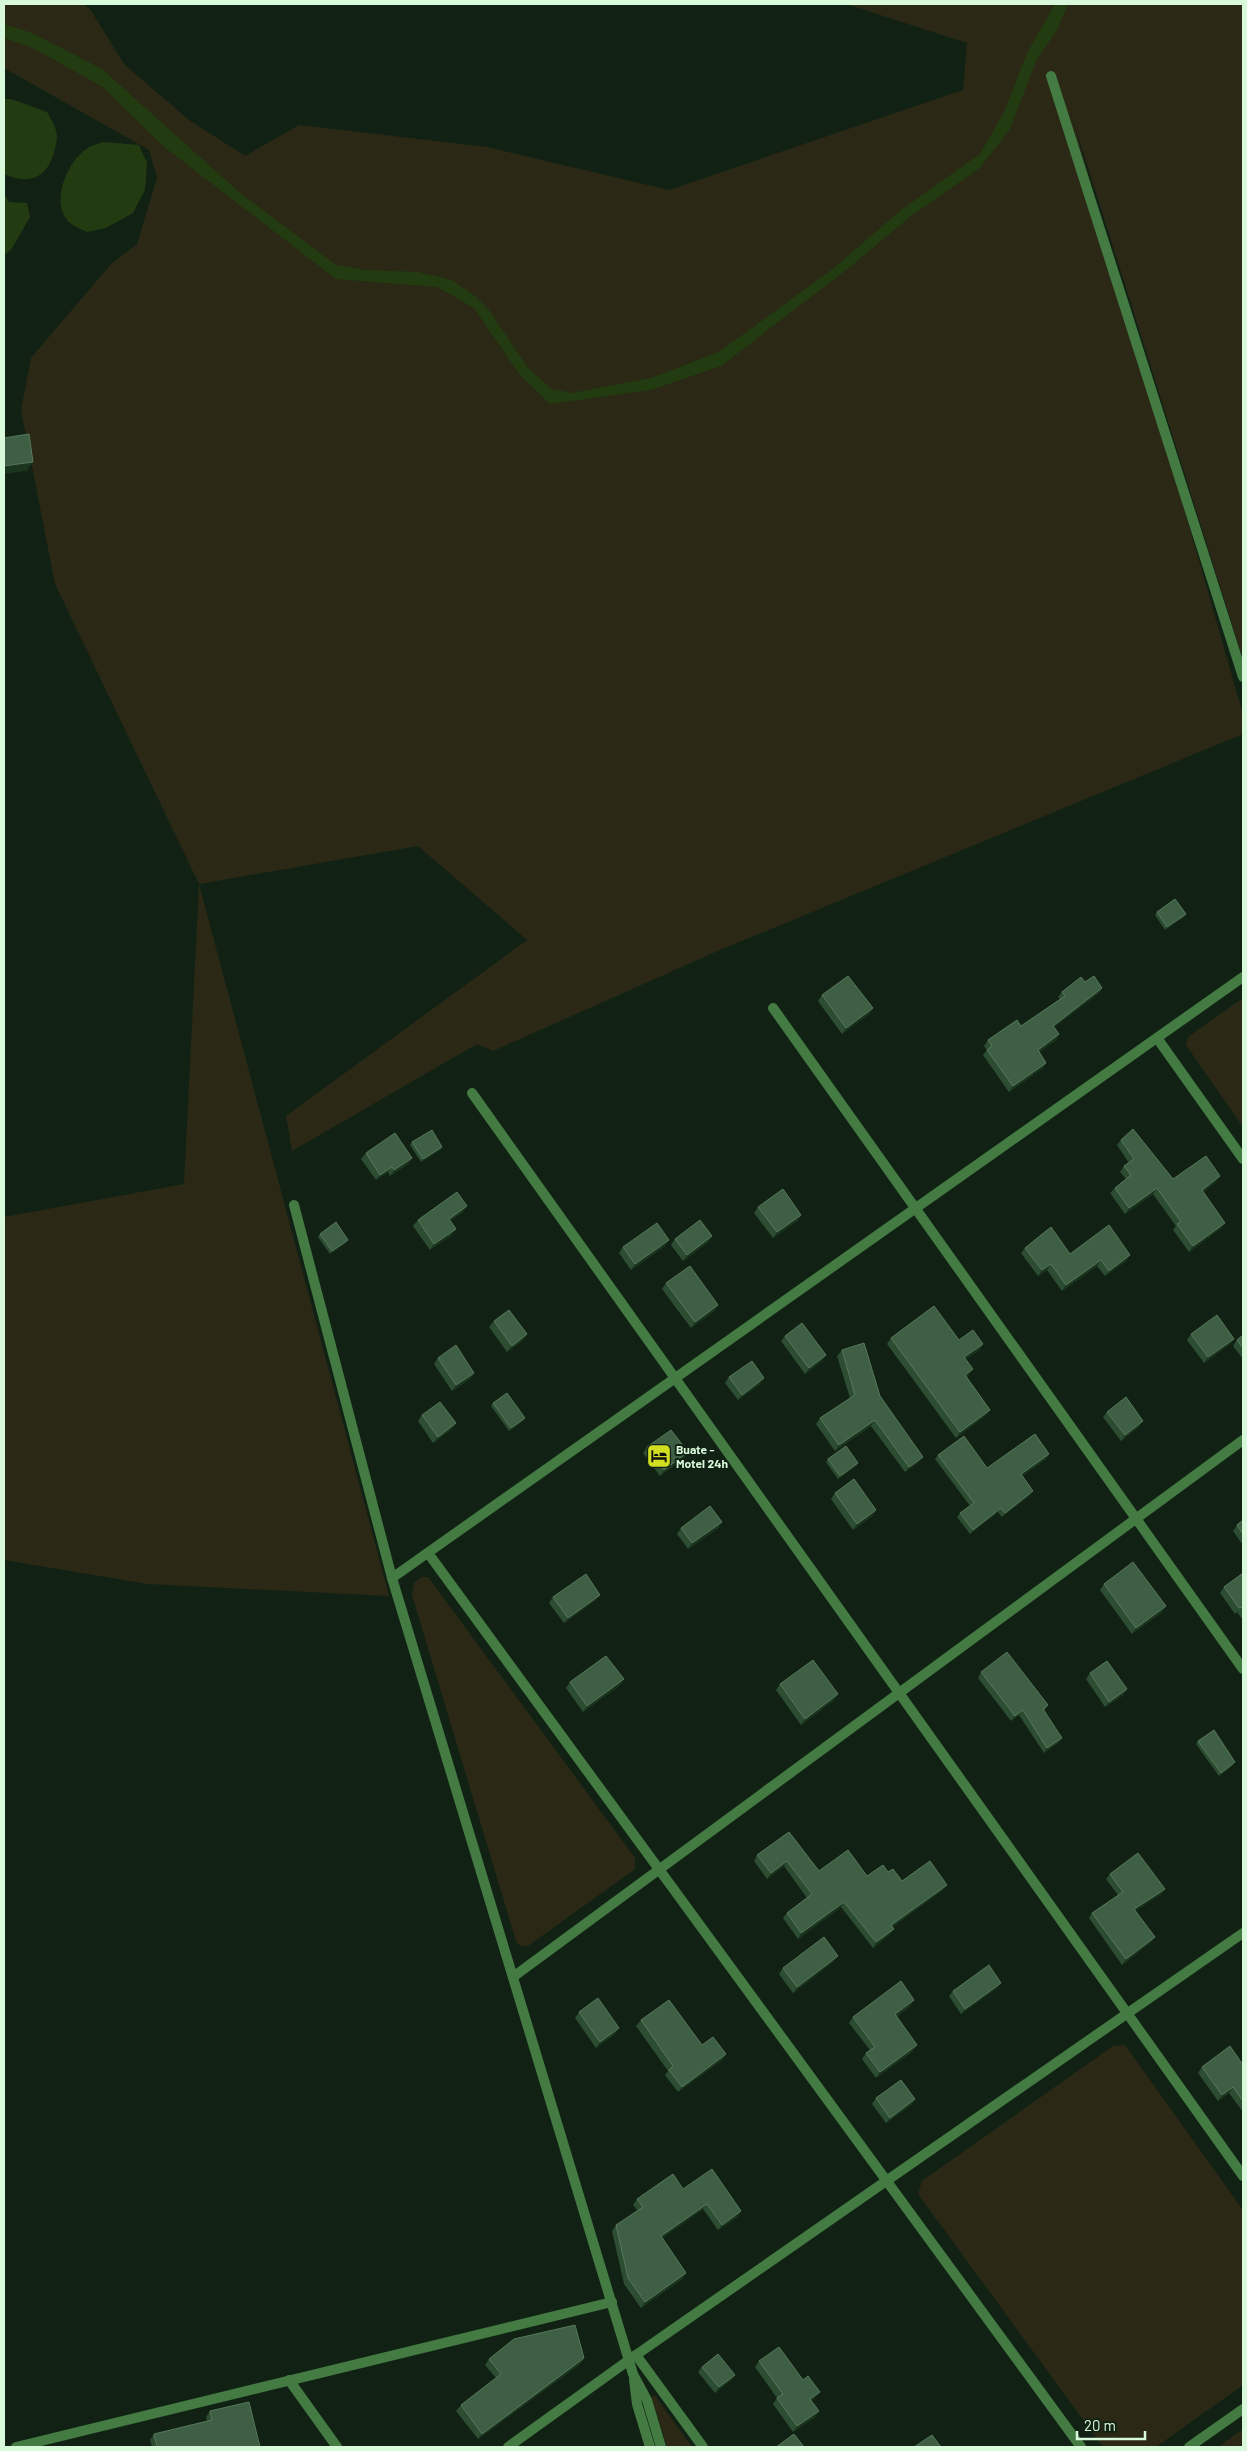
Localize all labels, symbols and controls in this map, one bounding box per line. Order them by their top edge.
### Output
place label: Buate - Motel 24h [676,1442,728,1470]
hotel icon: Buate - Motel 24h [646,1443,672,1469]
scale bar [1077,2408,1144,2440]
text: 20 m [1084,2416,1116,2434]

